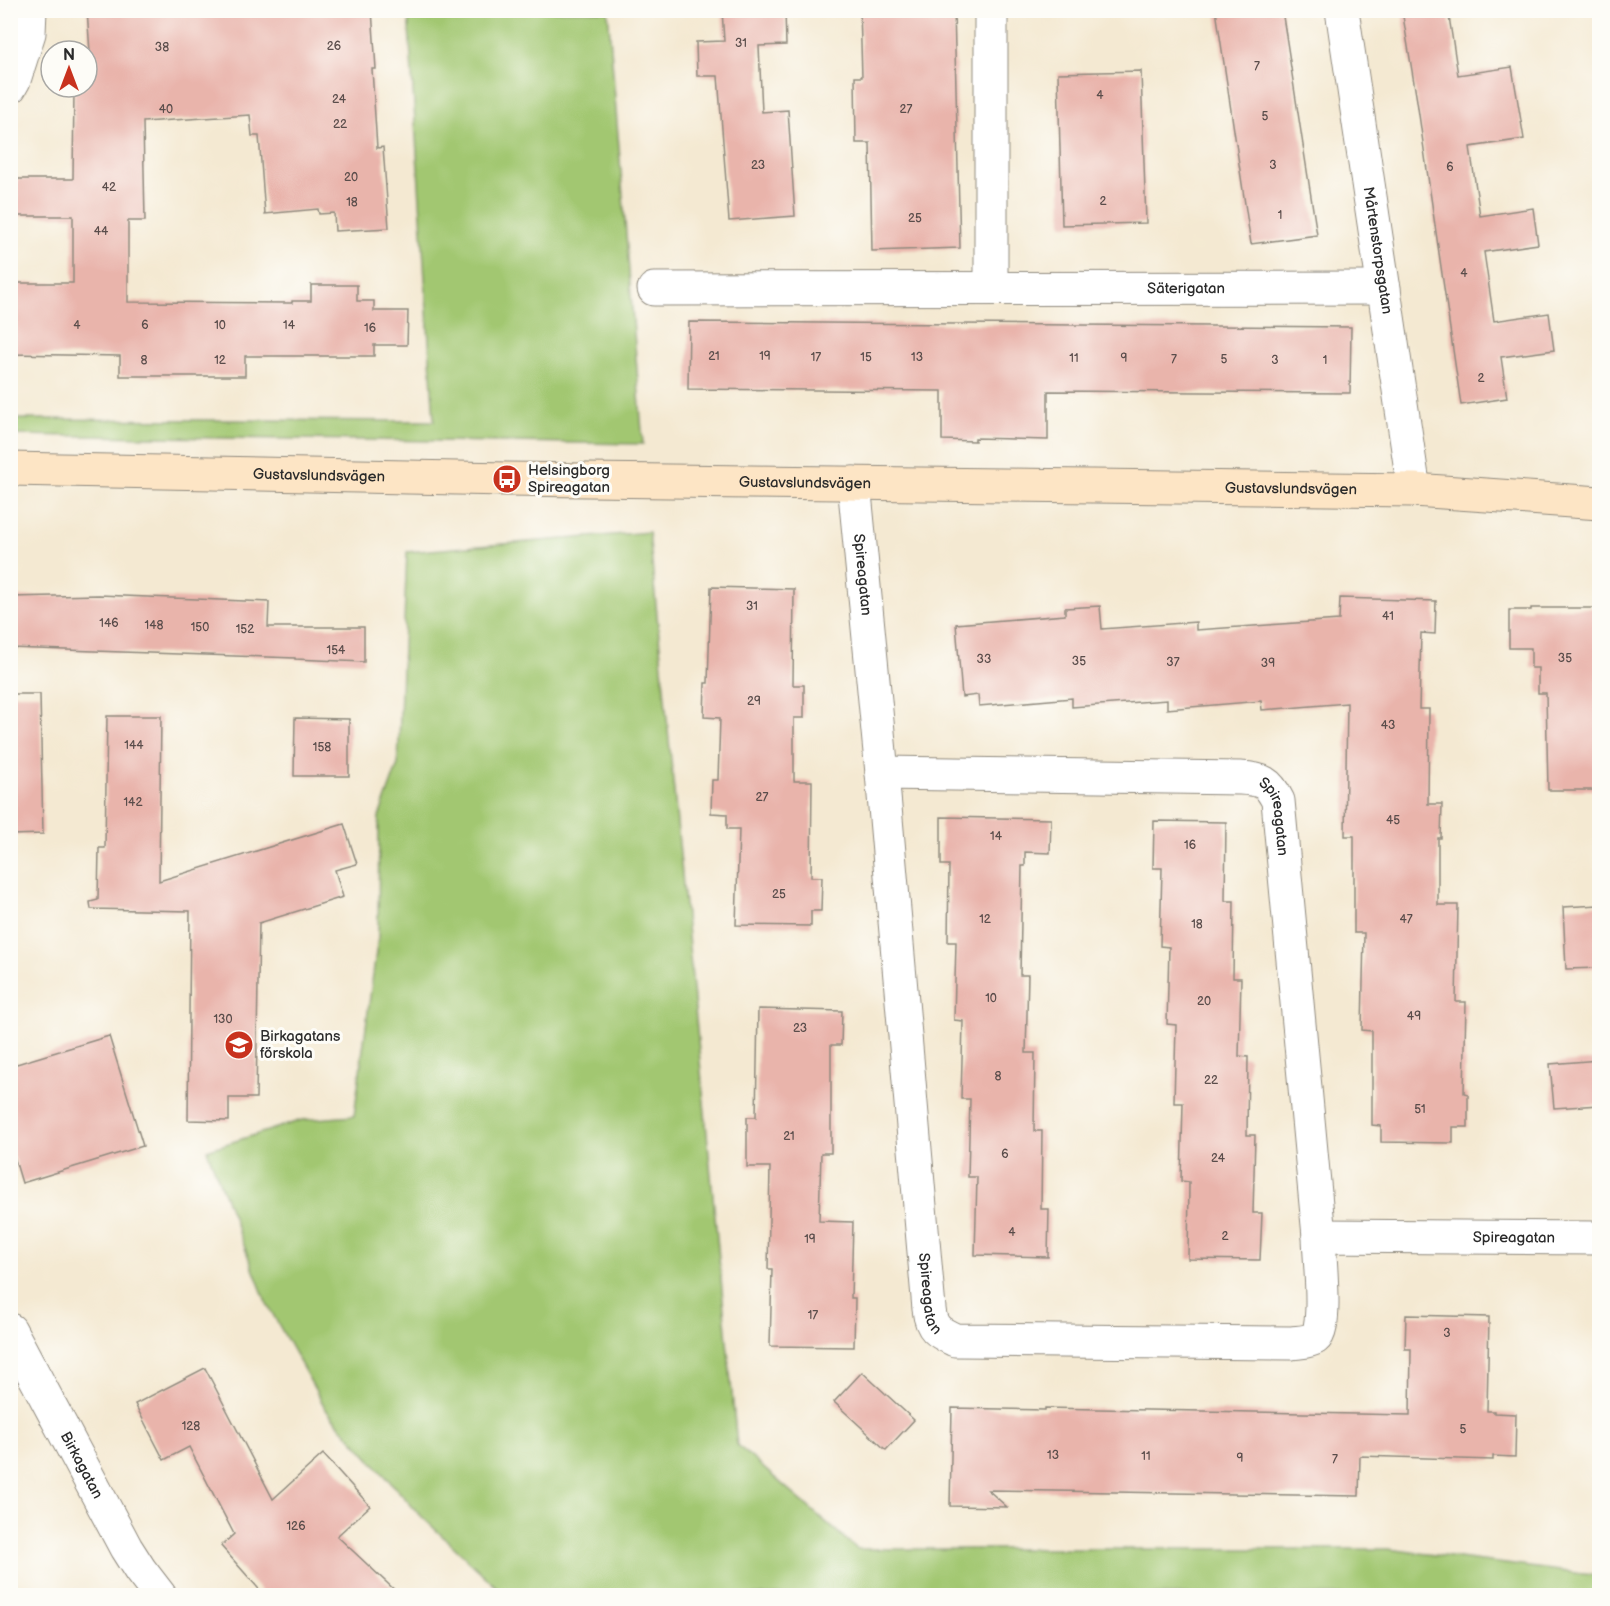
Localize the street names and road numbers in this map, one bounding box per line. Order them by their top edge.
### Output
street label: Mårtenstorpsgatan [1359,185,1397,315]
street label: Säterigatan [1147,279,1225,298]
street label: Gustavslundsvägen [253,464,385,486]
street label: Gustavslundsvägen [739,472,871,493]
street label: Gustavslundsvägen [1225,478,1357,499]
street label: Spireagatan [849,533,876,616]
street label: Spireagatan [1256,773,1293,857]
street label: Spireagatan [1473,1228,1555,1247]
street label: Spireagatan [915,1252,946,1338]
street label: Birkagatan [56,1428,107,1502]

